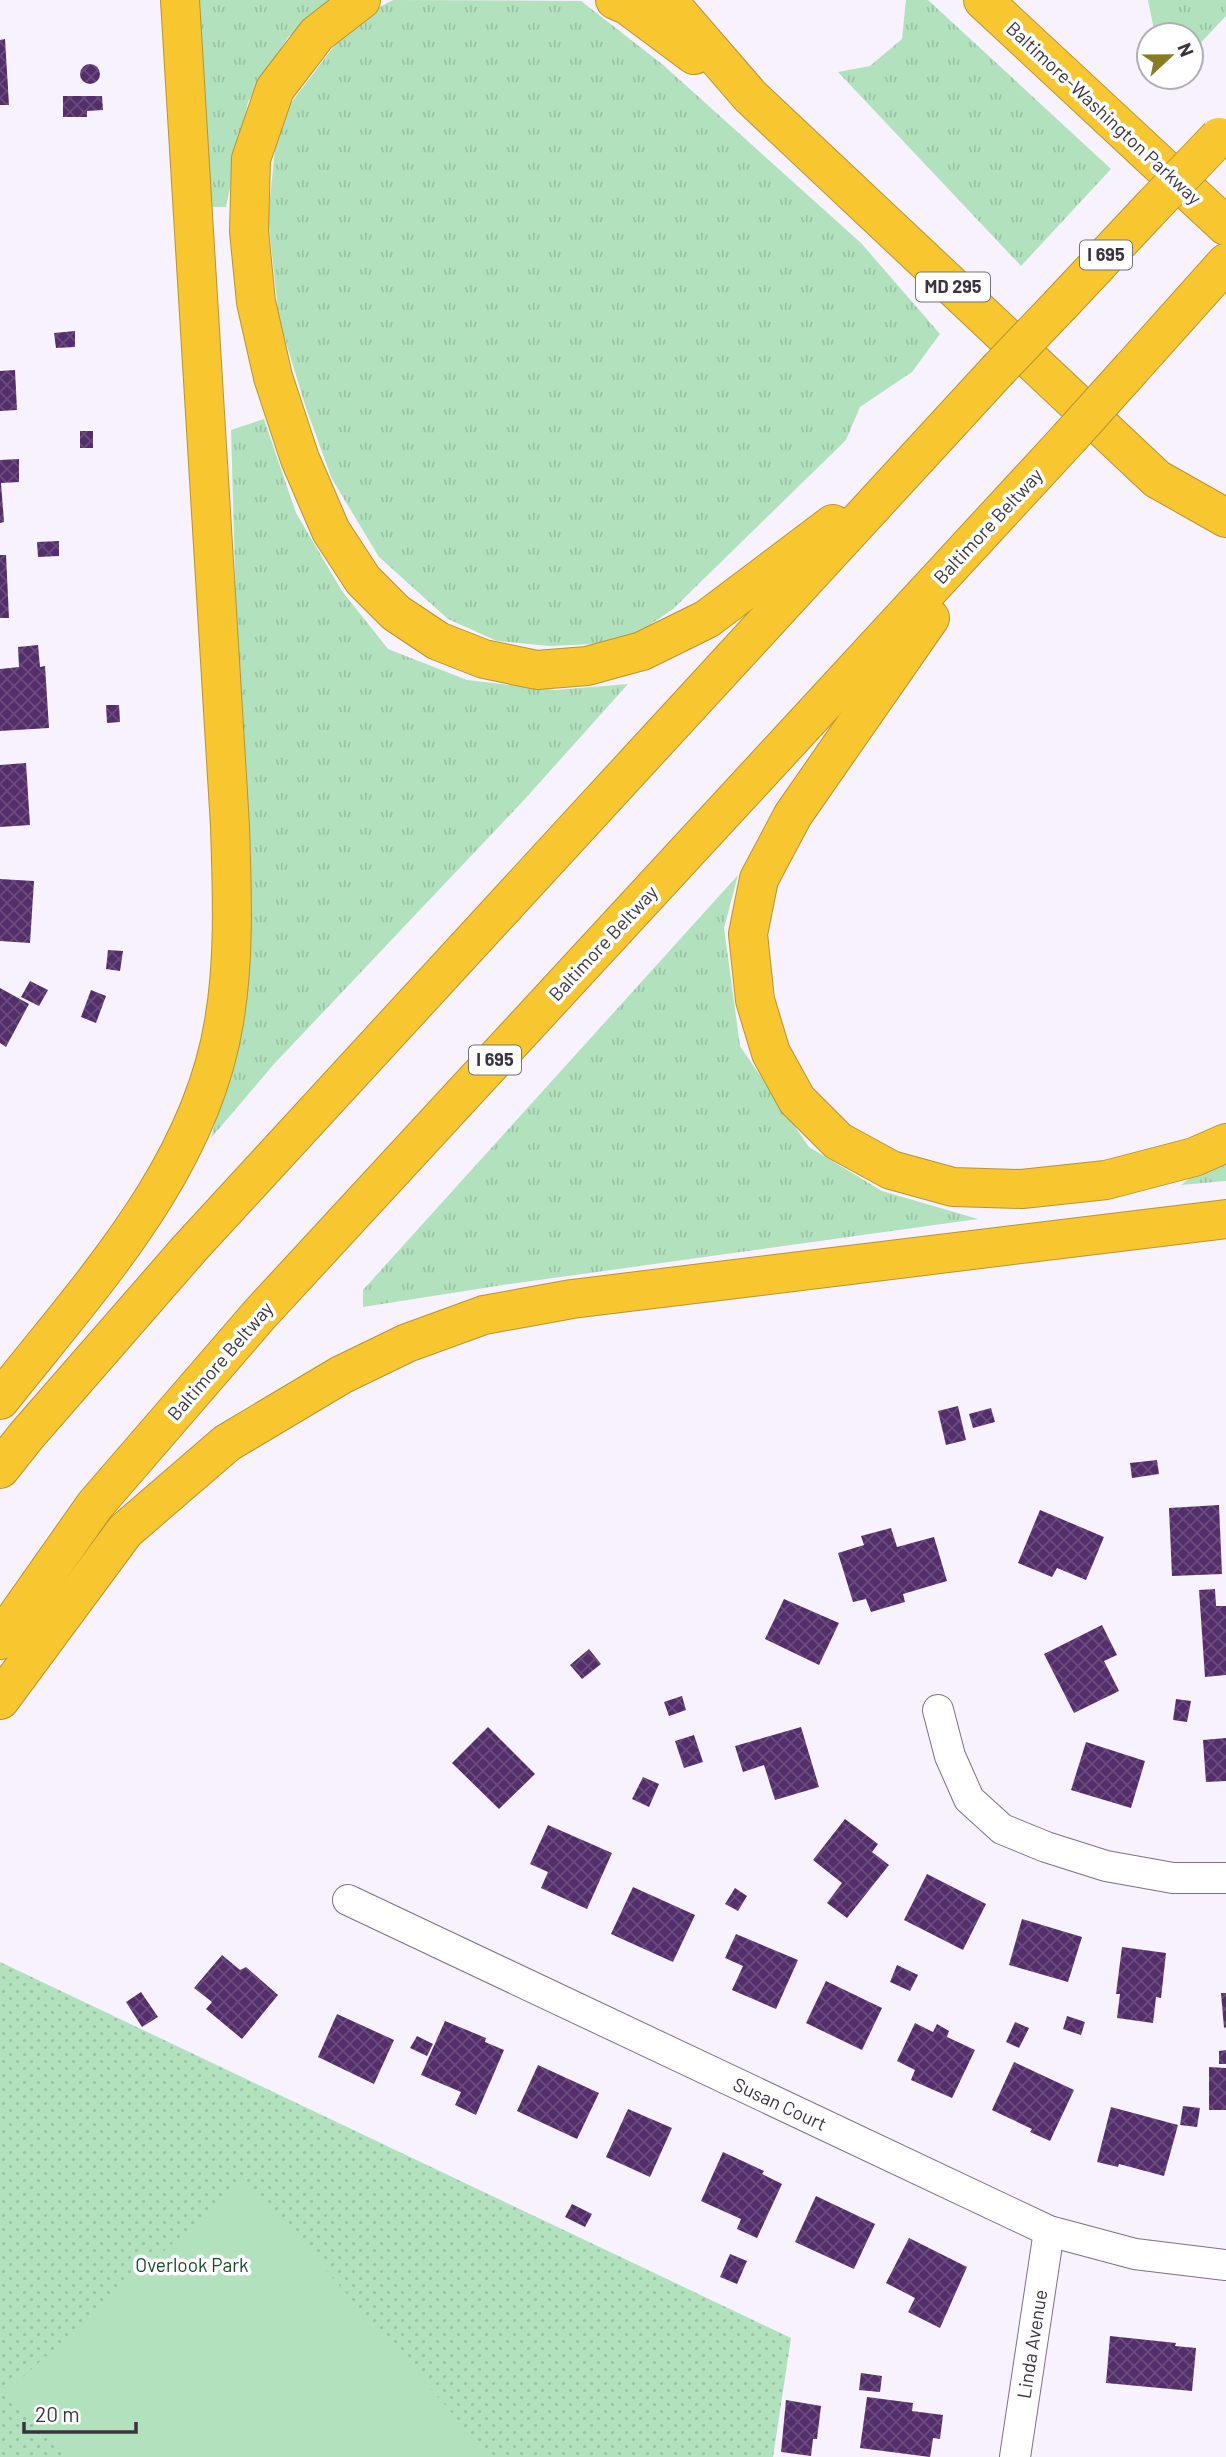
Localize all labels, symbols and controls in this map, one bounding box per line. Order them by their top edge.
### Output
street label: Baltimore-Washington Parkway [1002,16,1207,209]
north arrow [1135,21,1205,91]
text: N [1173,39,1199,60]
road number: I 695 [1080,241,1132,270]
road number: MD 295 [916,272,990,302]
street label: Baltimore Beltway [928,463,1047,588]
street label: Baltimore Beltway [543,880,662,1005]
road number: I 695 [469,1045,521,1074]
street label: Baltimore Beltway [162,1297,277,1425]
street label: Susan Court [730,2072,831,2135]
park label: Overlook Park [135,2253,249,2276]
street label: Linda Avenue [1012,2288,1051,2400]
scale bar [24,2390,136,2434]
text: 20 m [35,2401,80,2426]

